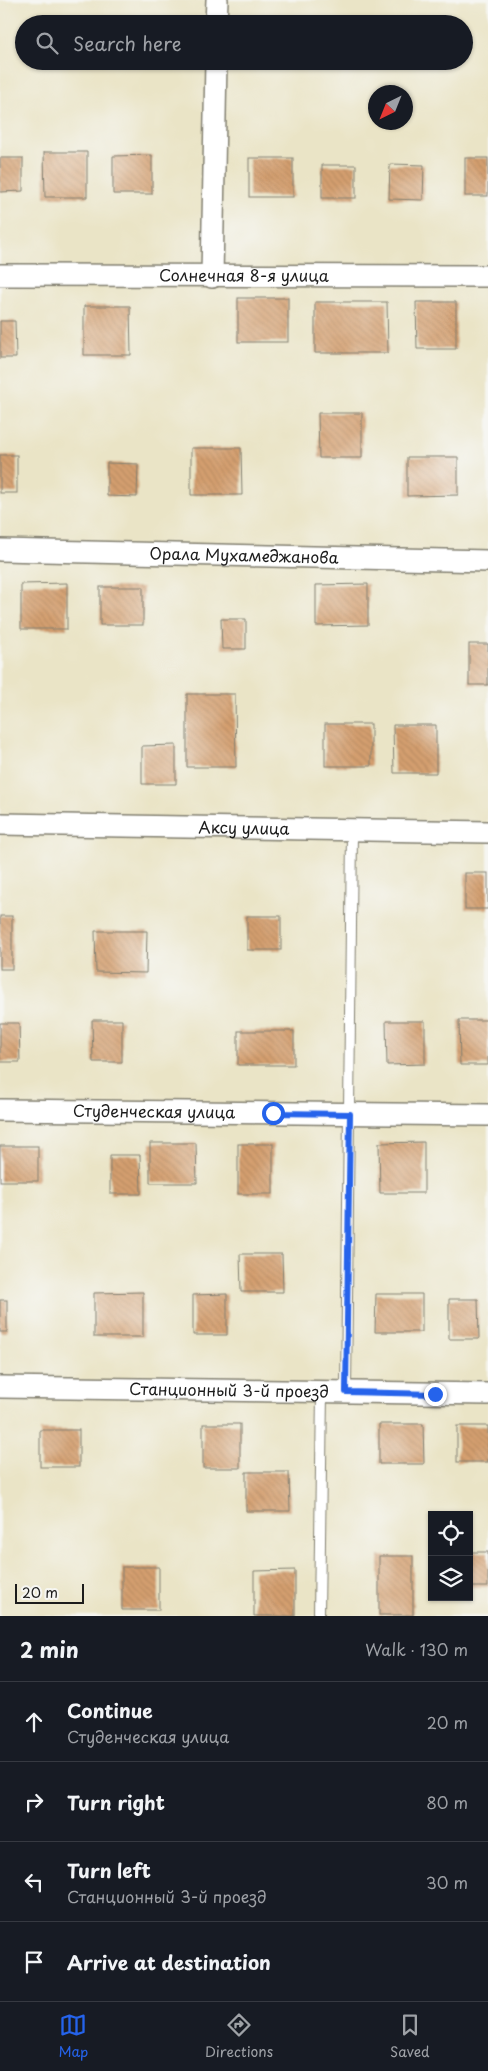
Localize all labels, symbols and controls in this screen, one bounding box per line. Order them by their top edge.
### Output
search box [15,15,473,70]
icon: search [33,29,61,57]
text: Search here [73,29,182,57]
north arrow [368,85,413,130]
street label: Солнечная 8-я улица [159,262,329,287]
street label: Орала Мухамеджанова [149,540,339,569]
street label: Аксу улица [198,814,290,840]
street label: Студенческая улица [73,1098,235,1123]
route start [262,1102,285,1125]
street label: Станционный 3-й проезд [129,1376,329,1403]
route end [424,1383,447,1406]
map controls [428,1511,473,1601]
button: locate [428,1511,473,1556]
button: layers [428,1556,473,1601]
scale bar [15,1581,84,1604]
text: 20 m [22,1582,58,1603]
text: 2 min [20,1633,79,1665]
text: Walk · 130 m [365,1637,468,1661]
text: Continue [67,1696,153,1724]
icon: ahead [20,1708,48,1736]
text: 20 m [427,1710,468,1734]
text: Студенческая улица [67,1724,229,1748]
icon: right [20,1788,48,1816]
text: Turn right [67,1788,165,1816]
text: 80 m [426,1790,468,1814]
text: Turn left [67,1856,151,1884]
icon: left [20,1868,48,1896]
text: 30 m [426,1870,468,1894]
text: Станционный 3-й проезд [67,1884,267,1908]
icon: arrive [20,1948,48,1976]
text: Arrive at destination [67,1948,271,1976]
tab: Map [58,2011,88,2062]
tab: Directions [205,2011,273,2062]
tab: Saved [390,2011,430,2062]

